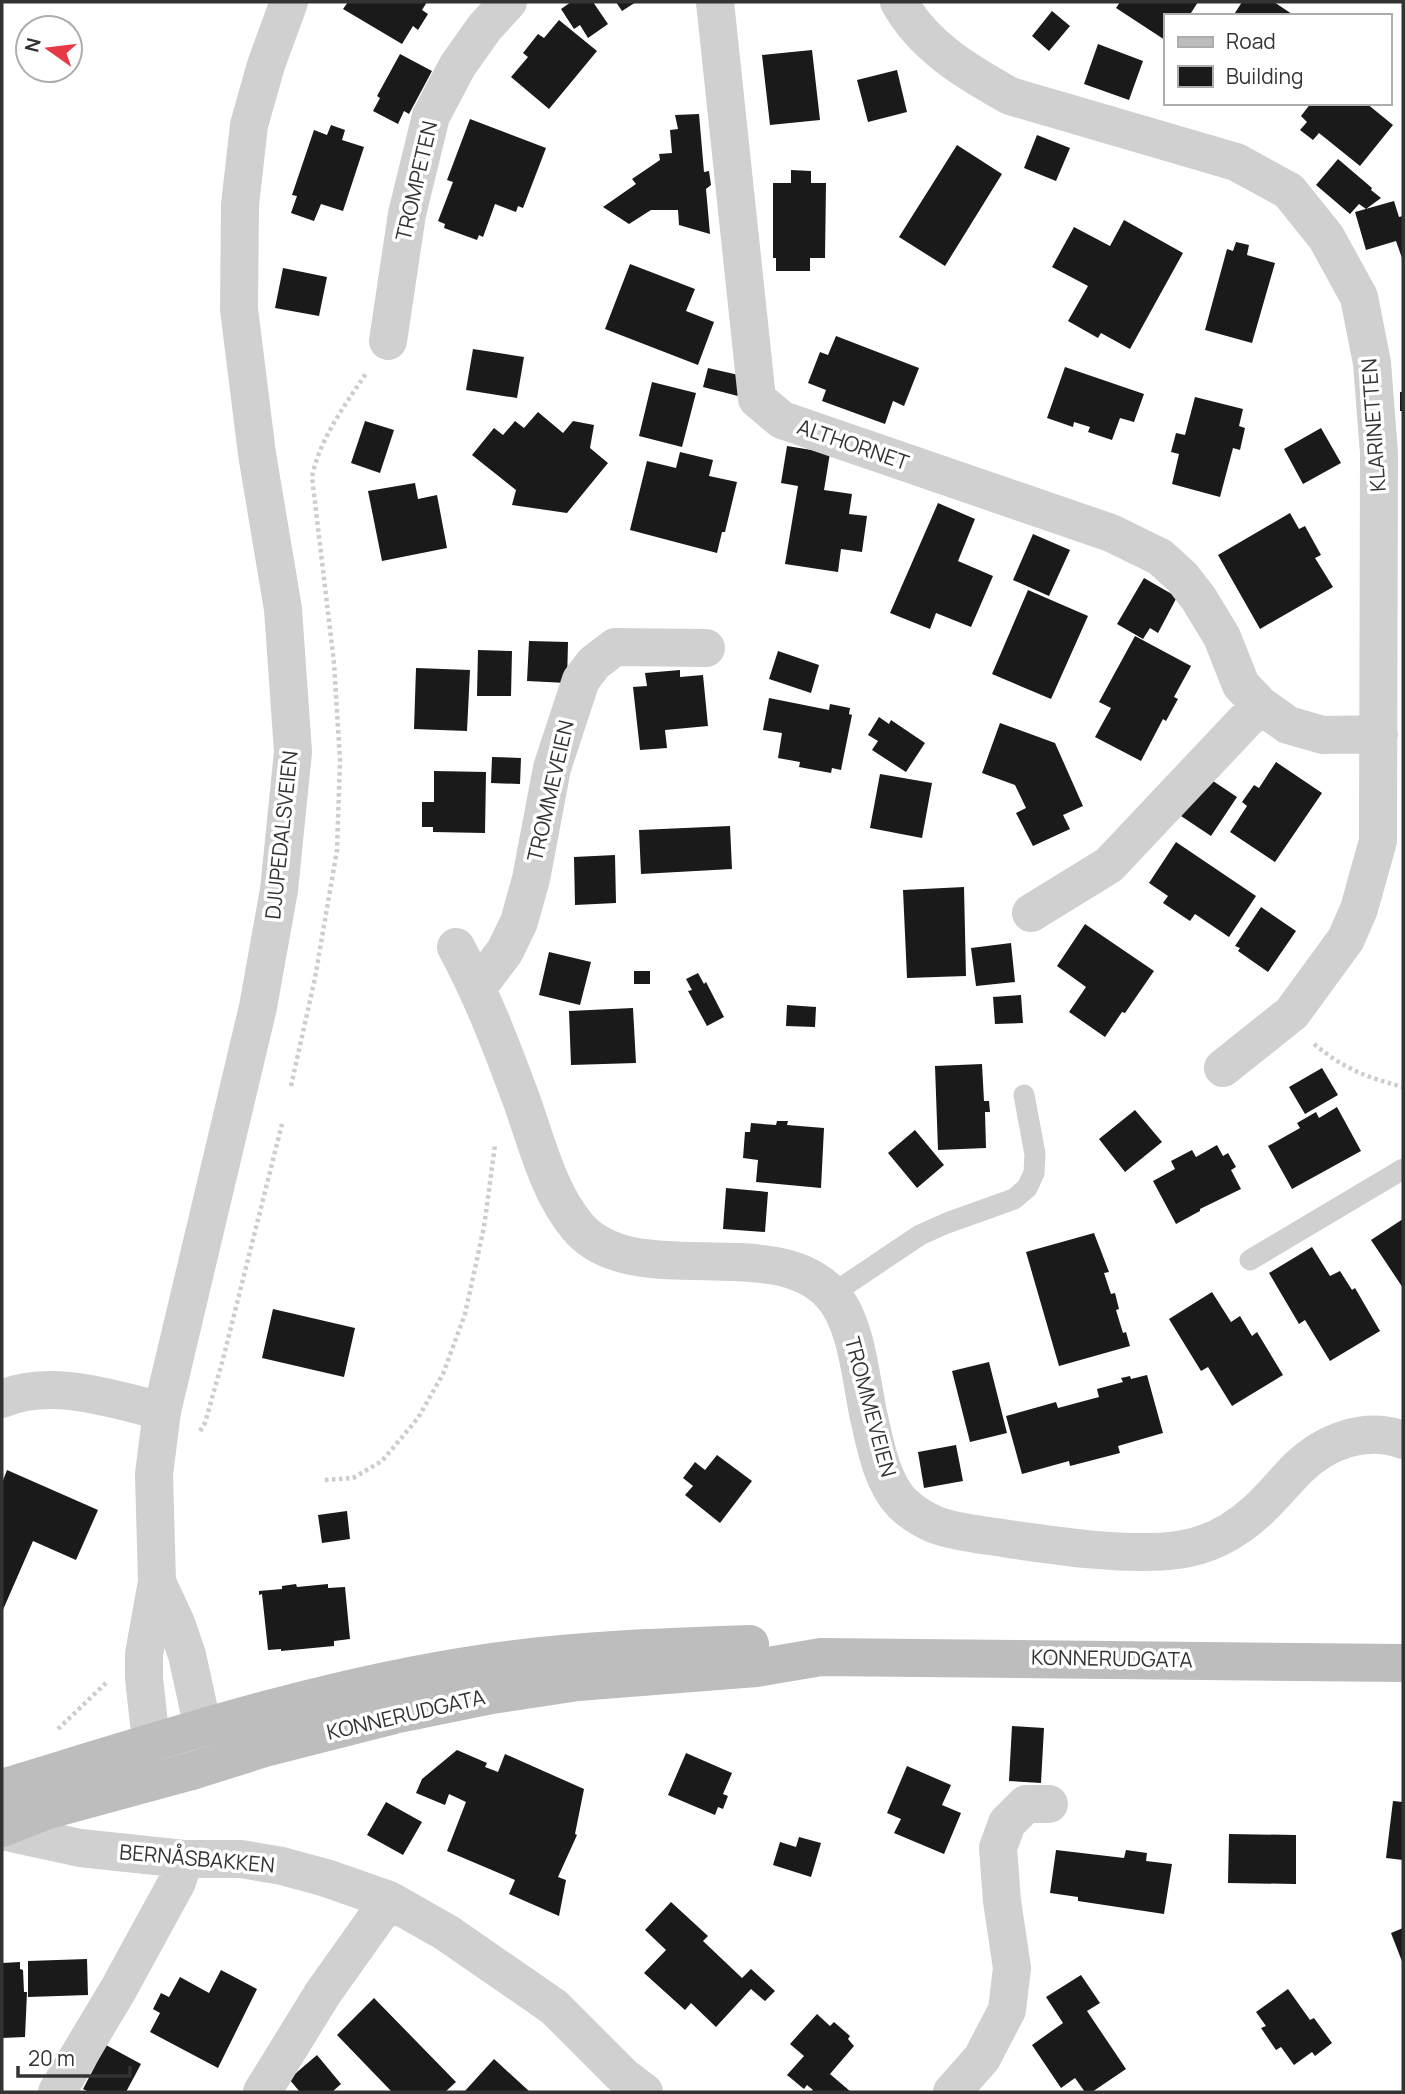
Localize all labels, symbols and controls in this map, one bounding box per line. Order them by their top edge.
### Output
north arrow [14,14,84,84]
legend [1164,14,1391,105]
text: Road [1226,27,1276,55]
text: N [18,35,47,55]
text: Building [1226,62,1303,90]
street label: TROMPETEN [389,118,443,243]
street label: KLARINETTEN [1354,357,1392,493]
street label: ALTHORNET [794,412,913,476]
street label: TROMMEVEIEN [520,717,580,864]
street label: DJUPEDALSVEIEN [258,749,304,921]
street label: TROMMEVEIEN [839,1334,903,1480]
street label: KONNERUDGATA [1031,1643,1193,1673]
street label: KONNERUDGATA [324,1682,488,1746]
street label: BERNÅSBAKKEN [118,1837,276,1879]
scale bar [18,2035,130,2078]
text: 20 m [28,2044,75,2072]

